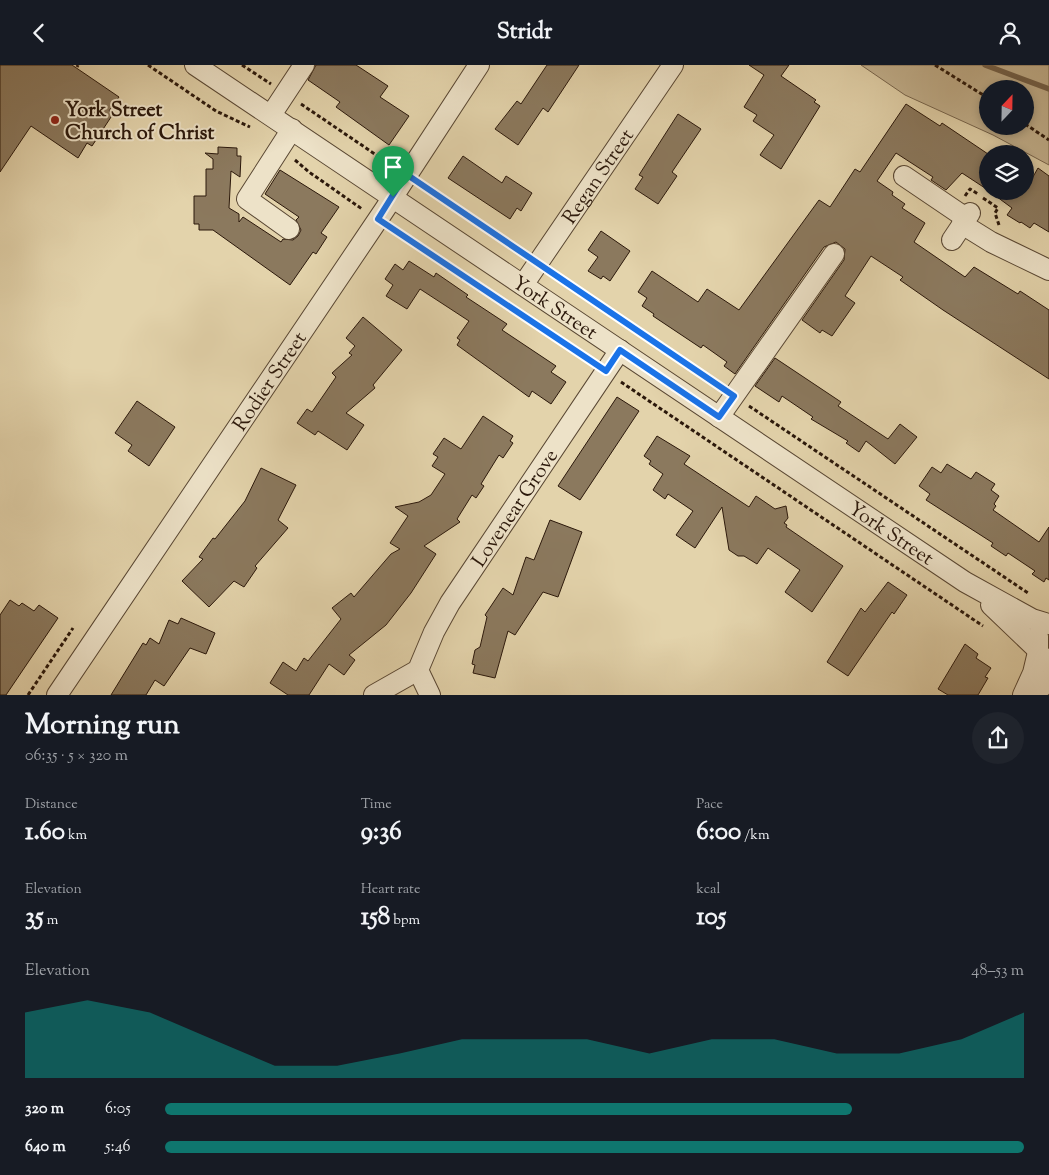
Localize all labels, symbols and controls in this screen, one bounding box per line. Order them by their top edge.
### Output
text: Stridr [497,17,552,49]
icon: back [25,19,53,47]
icon: person [996,19,1024,47]
north arrow [979,80,1034,135]
map controls [979,80,1034,200]
place label: York Street Church of Christ [65,97,214,149]
marker: York Street Church of Christ [49,114,61,126]
street label: Regan Street [556,124,642,231]
button: layers [979,145,1034,200]
pin [372,146,414,197]
icon: arrive [379,153,407,181]
street label: York Street [505,270,603,348]
street label: Rodier Street [227,327,315,438]
street label: Lovenear Grove [466,444,566,574]
street label: York Street [842,496,939,574]
text: Morning run [25,706,180,746]
button: share [972,712,1024,764]
text: 06:35 · 5 × 320 m [25,745,128,768]
text: Distance [25,795,78,815]
text: Time [361,795,392,815]
text: Pace [696,795,723,815]
text: 1.60 [25,815,65,851]
text: 9:36 [361,815,402,851]
text: 6:00 [696,815,741,851]
text: km [65,826,87,846]
text: /km [741,826,770,846]
text: Elevation [25,880,82,900]
text: Heart rate [361,880,420,900]
text: kcal [696,880,720,900]
text: 35 [25,900,44,936]
text: 158 [361,900,390,936]
text: 105 [696,900,726,936]
text: m [44,911,58,931]
text: bpm [390,911,420,931]
text: Elevation [25,960,90,983]
text: 48–53 m [971,960,1024,983]
text: 320 m [25,1098,64,1121]
text: 6:05 [105,1098,131,1121]
text: 640 m [25,1136,66,1159]
text: 5:46 [105,1136,131,1159]

